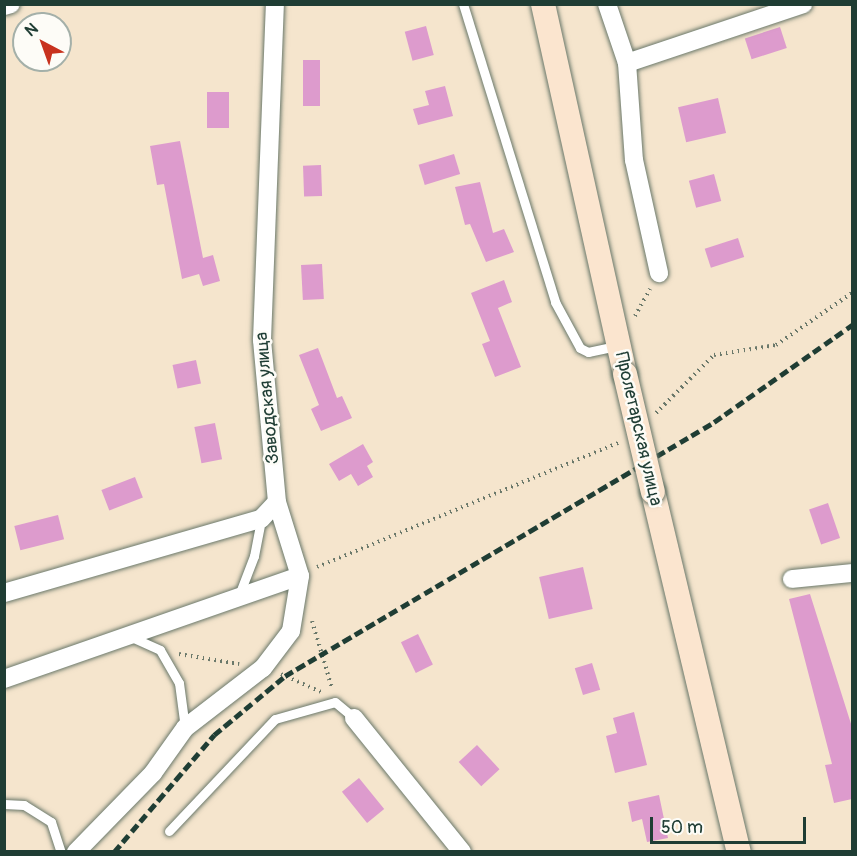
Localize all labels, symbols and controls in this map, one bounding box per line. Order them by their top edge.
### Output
north arrow [12,12,72,72]
text: N [21,19,42,41]
street label: Заводская улица [251,331,285,465]
street label: Пролетарская улица [610,350,666,508]
scale bar [653,805,809,843]
text: 50 m [661,816,703,839]

